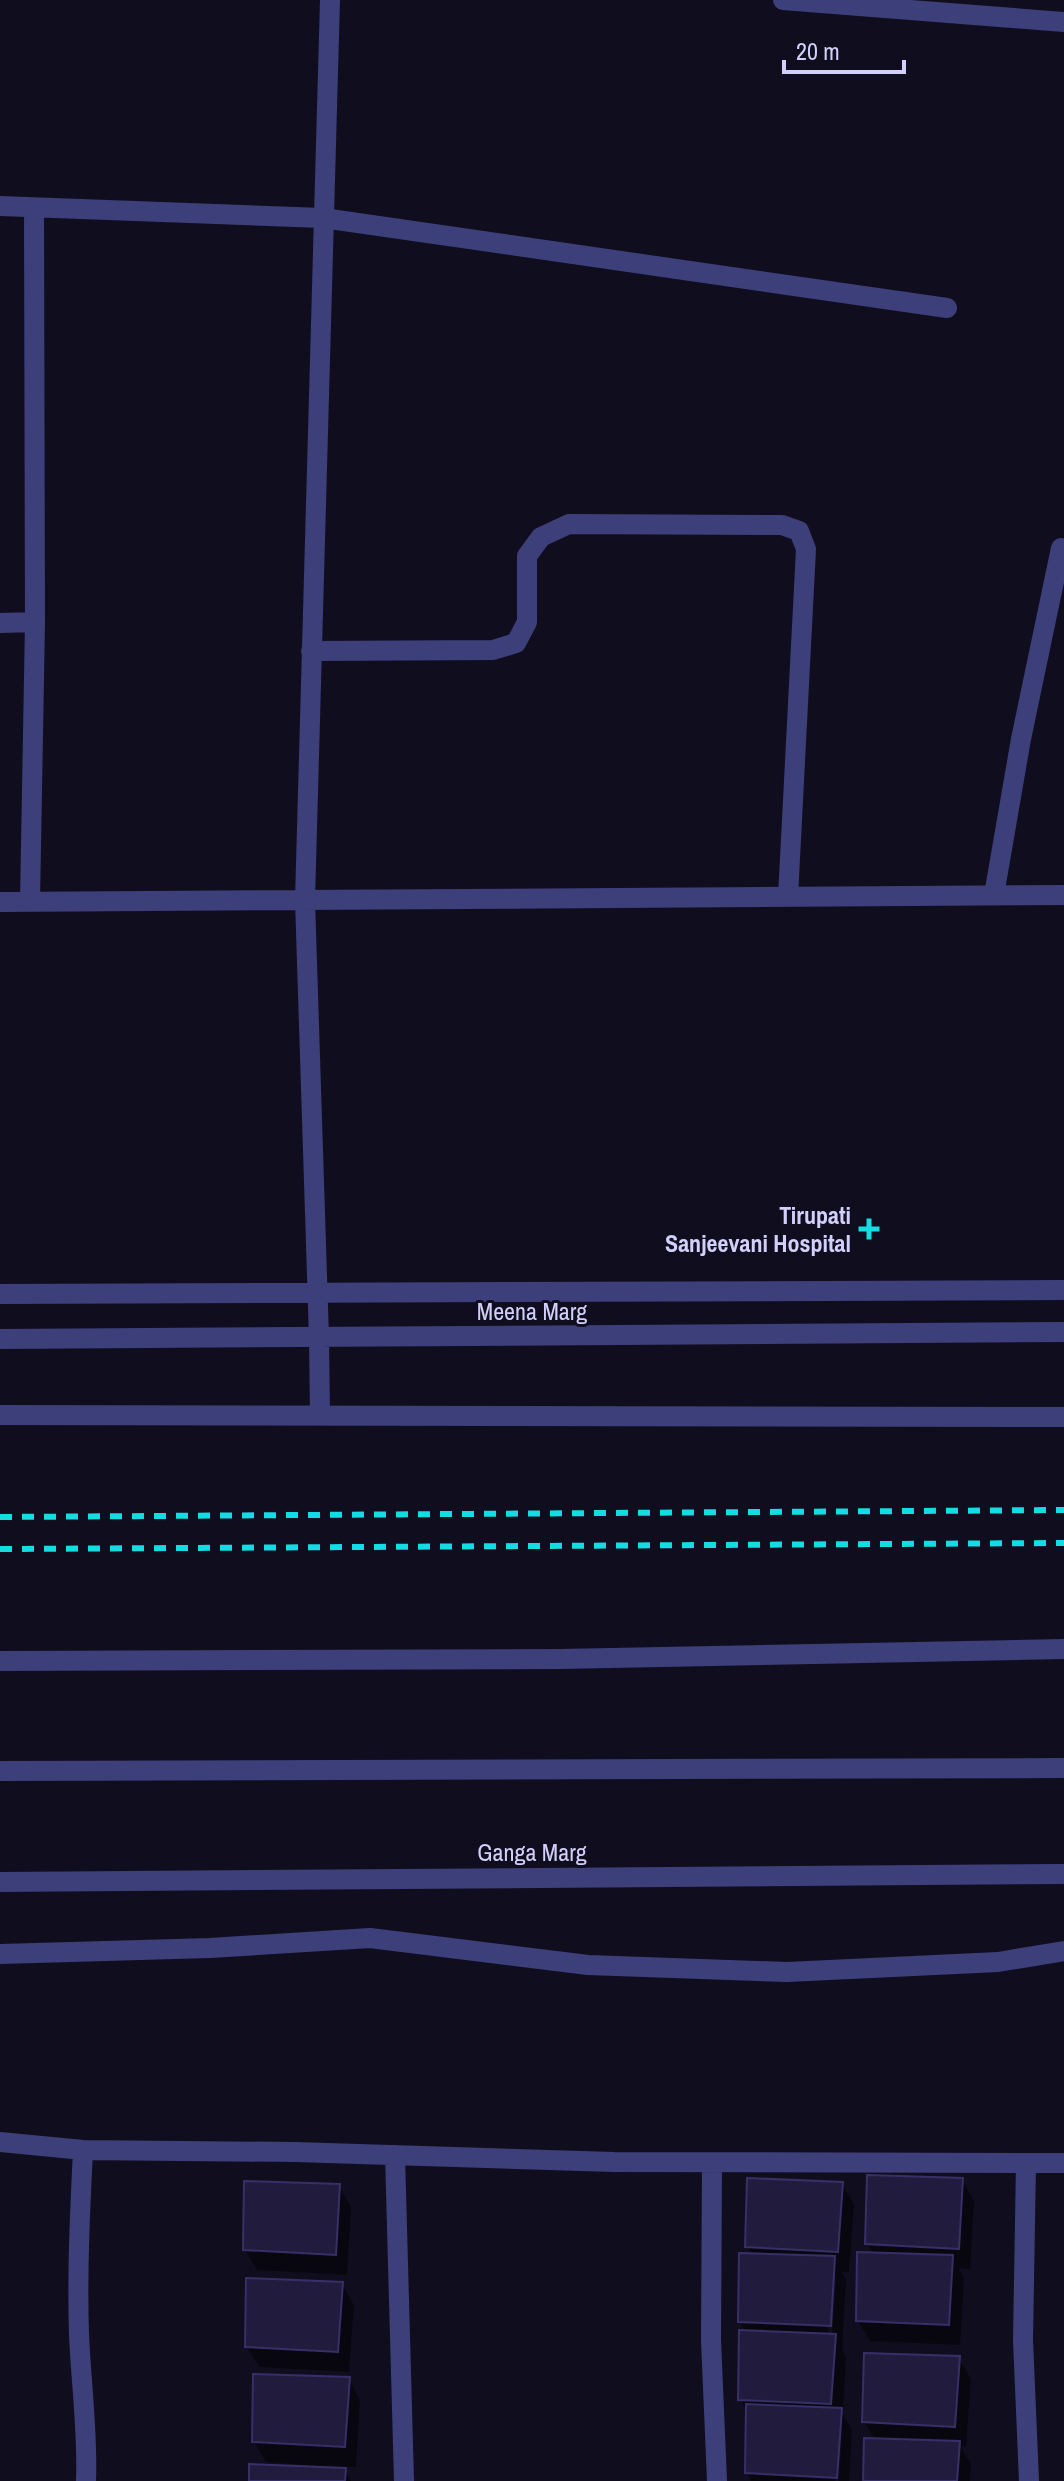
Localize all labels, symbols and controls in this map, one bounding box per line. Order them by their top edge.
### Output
scale bar [784,24,904,74]
text: 20 m [796,35,840,67]
place label: Tirupati Sanjeevani Hospital [665,1199,851,1259]
marker: Tirupati Sanjeevani Hospital [858,1218,880,1240]
street label: Meena Marg [477,1295,587,1327]
street label: Ganga Marg [477,1836,587,1868]

